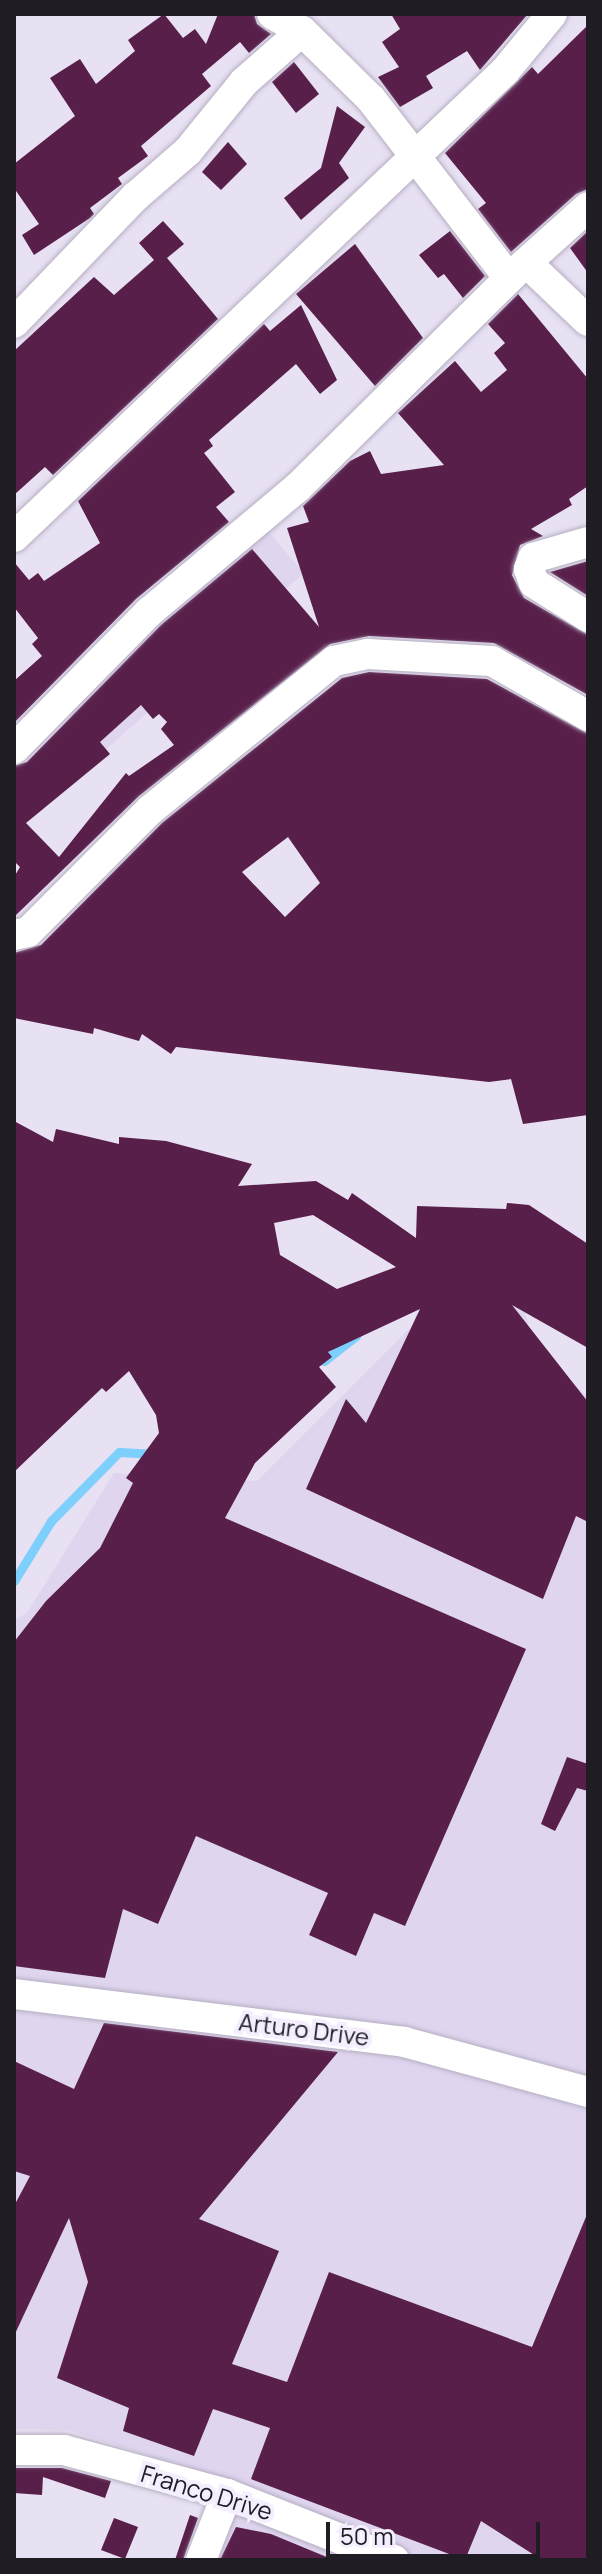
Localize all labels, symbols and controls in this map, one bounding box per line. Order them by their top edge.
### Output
street label: Arturo Drive [237,2007,371,2051]
street label: Franco Drive [138,2458,276,2526]
scale bar [330,2506,544,2556]
text: 50 m [340,2519,394,2552]

